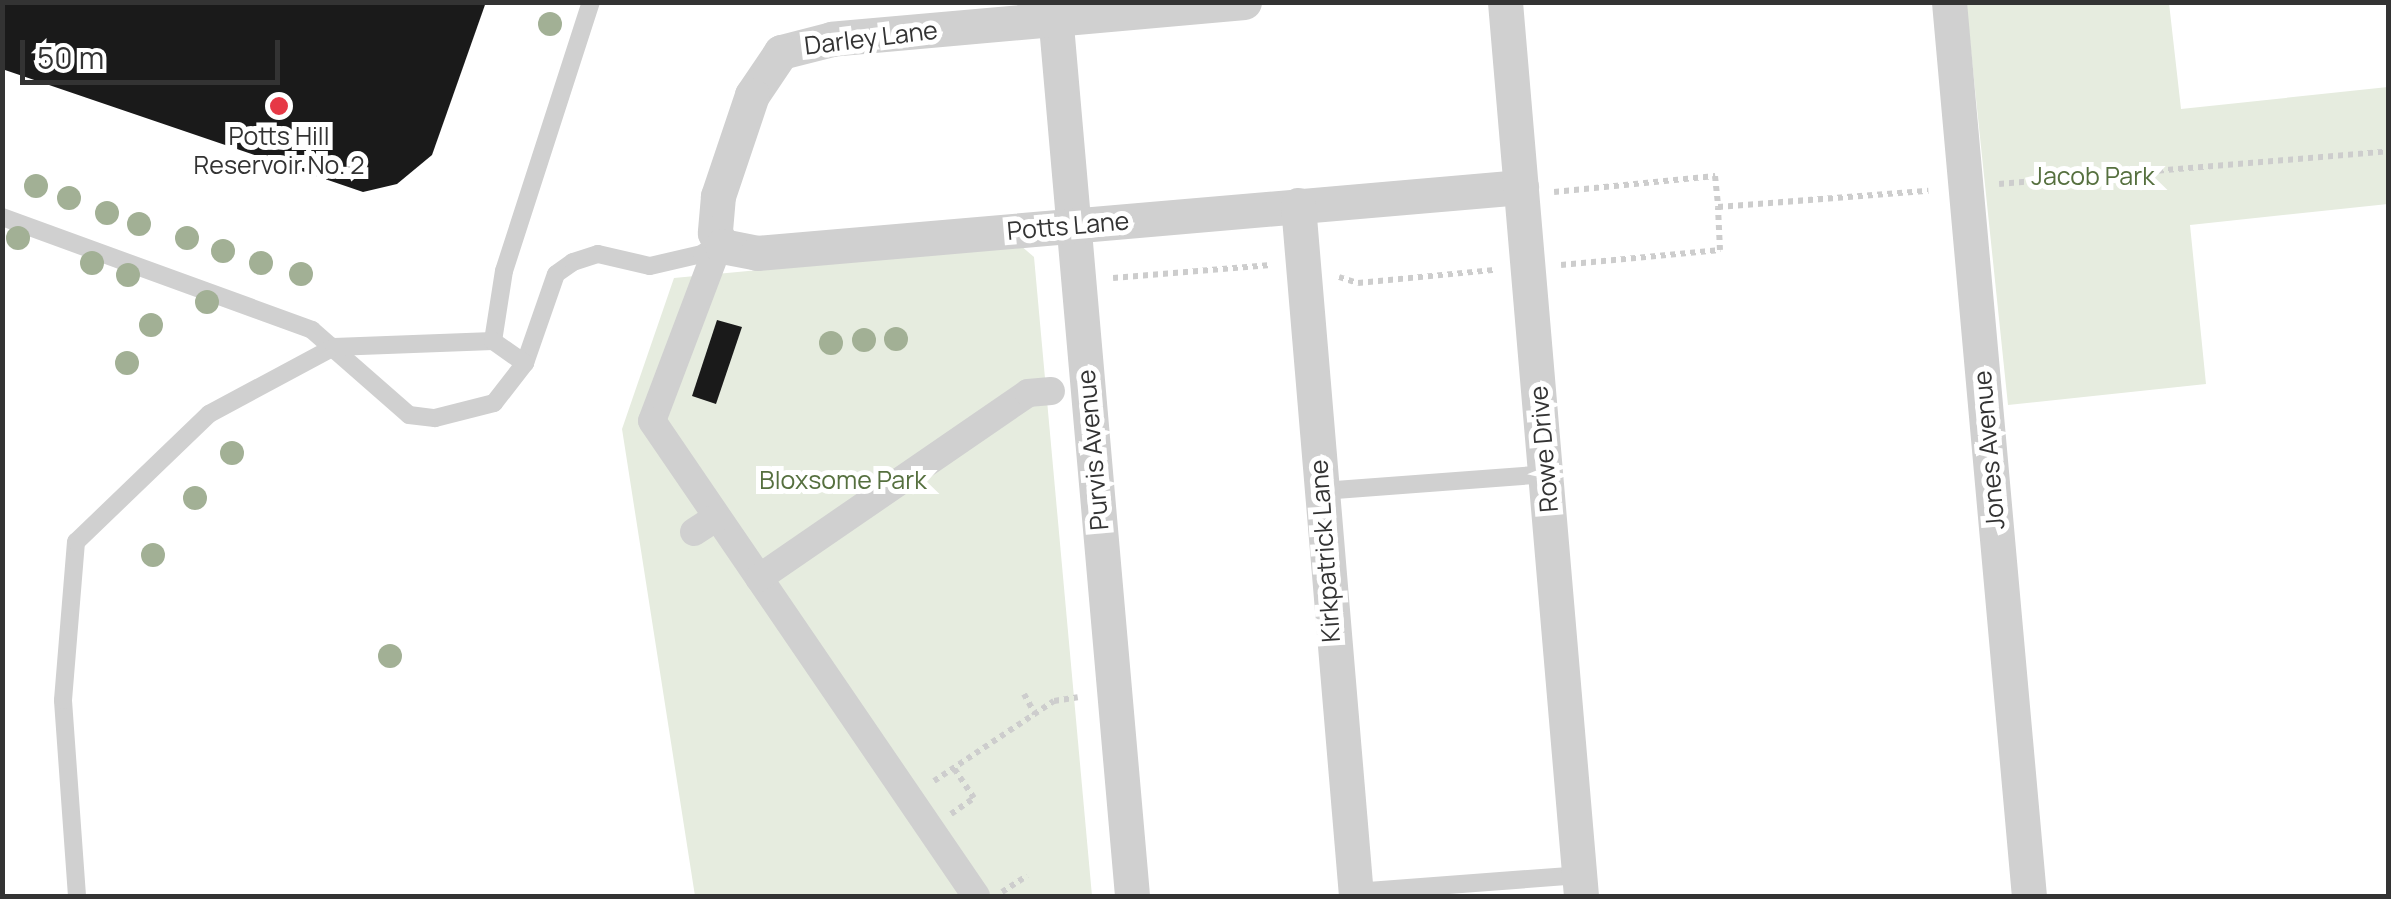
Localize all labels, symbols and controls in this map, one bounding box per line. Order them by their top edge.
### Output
street label: Darley Lane [803,15,939,61]
scale bar [25,20,285,82]
text: 50 m [37,37,104,78]
marker: Potts Hill Reservoir No. 2 [268,95,290,117]
place label: Potts Hill Reservoir No. 2 [194,122,364,181]
park label: Jacob Park [2031,161,2155,191]
street label: Potts Lane [1006,206,1130,246]
street label: Purvis Avenue [1071,368,1115,532]
street label: Jones Avenue [1967,369,2011,531]
street label: Rowe Drive [1524,385,1564,513]
street label: Kirkpatrick Lane [1304,459,1346,643]
park label: Bloxsome Park [759,465,927,495]

